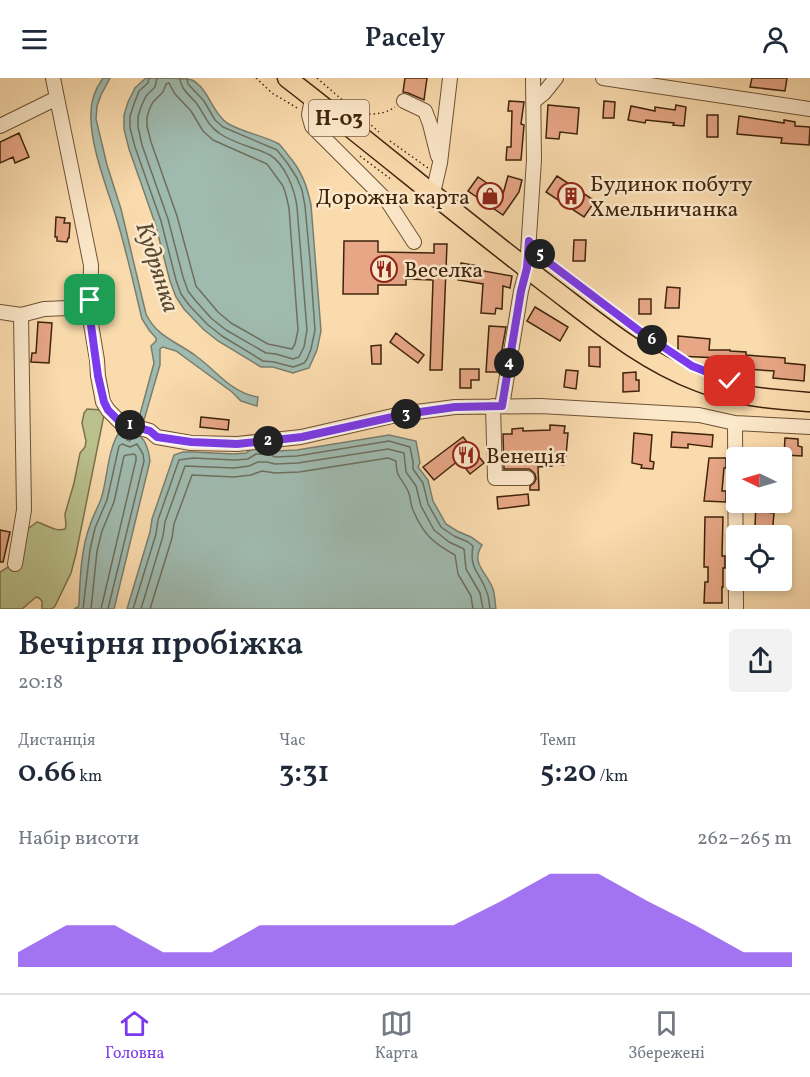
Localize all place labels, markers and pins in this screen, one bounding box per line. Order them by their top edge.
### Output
place label: Будинок побуту Хмельничанка [590,170,753,226]
shop icon: Дорожна карта [475,181,505,211]
building icon: Будинок побуту Хмельничанка [556,181,586,211]
place label: Дорожна карта [316,183,470,214]
pin: 5 [525,239,555,269]
restaurant icon: Веселка [369,254,399,284]
place label: Веселка [404,256,483,287]
pin [64,274,115,325]
pin: 6 [637,325,667,355]
pin: 4 [494,348,524,378]
pin [704,355,755,406]
pin: 3 [391,399,421,429]
pin: 1 [115,410,145,440]
pin: 2 [253,426,283,456]
restaurant icon: Венеція [451,440,481,470]
place label: Венеція [486,442,566,473]

